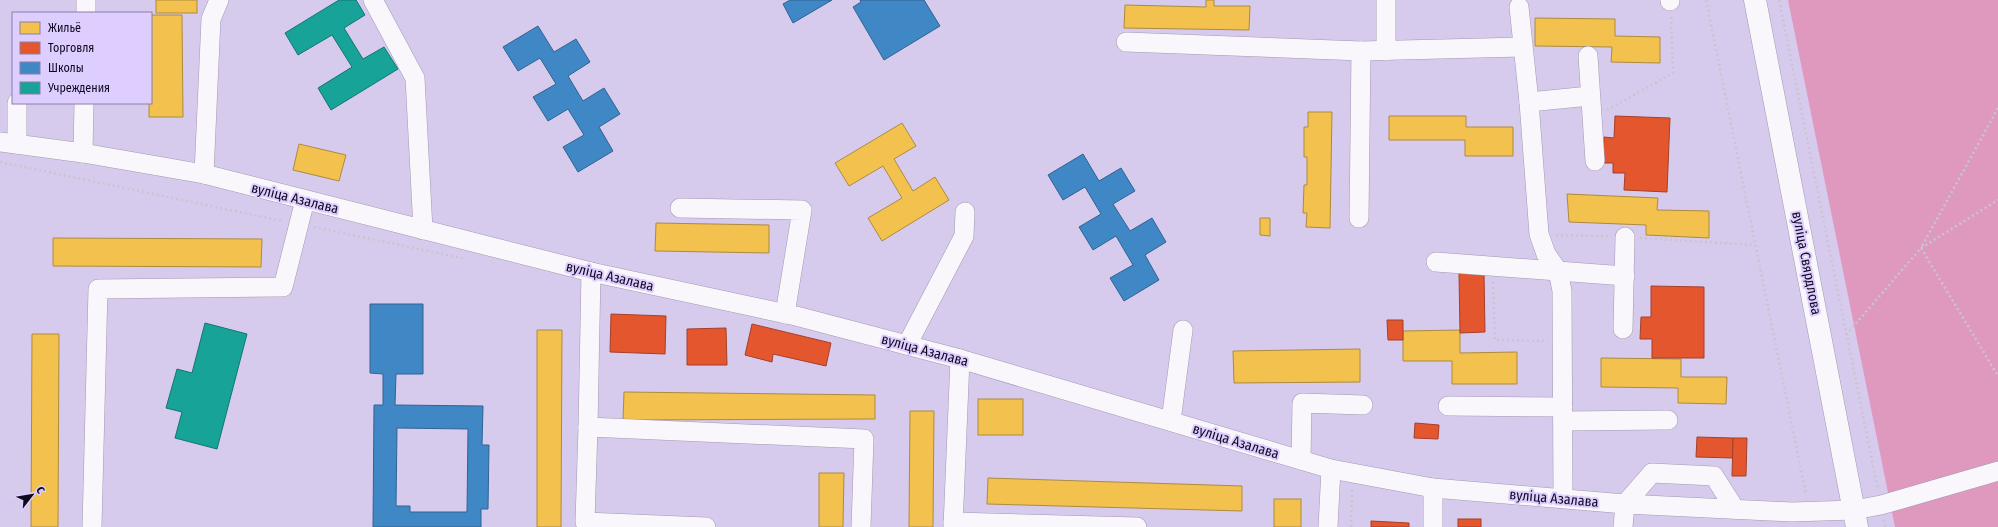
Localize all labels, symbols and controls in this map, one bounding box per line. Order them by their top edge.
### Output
legend [12,12,152,104]
text: Жильё [48,21,81,35]
text: Торговля [48,41,94,55]
text: Школы [48,61,84,75]
text: Учреждения [47,81,110,95]
street label: вуліца Азалава [249,179,340,218]
street label: вуліца Свярдлова [1788,210,1825,316]
street label: вуліца Азалава [564,258,655,295]
street label: вуліца Азалава [880,331,970,370]
street label: вуліца Азалава [1191,420,1281,463]
north arrow [12,475,52,515]
text: С [33,484,47,496]
street label: вуліца Азалава [1509,486,1599,511]

